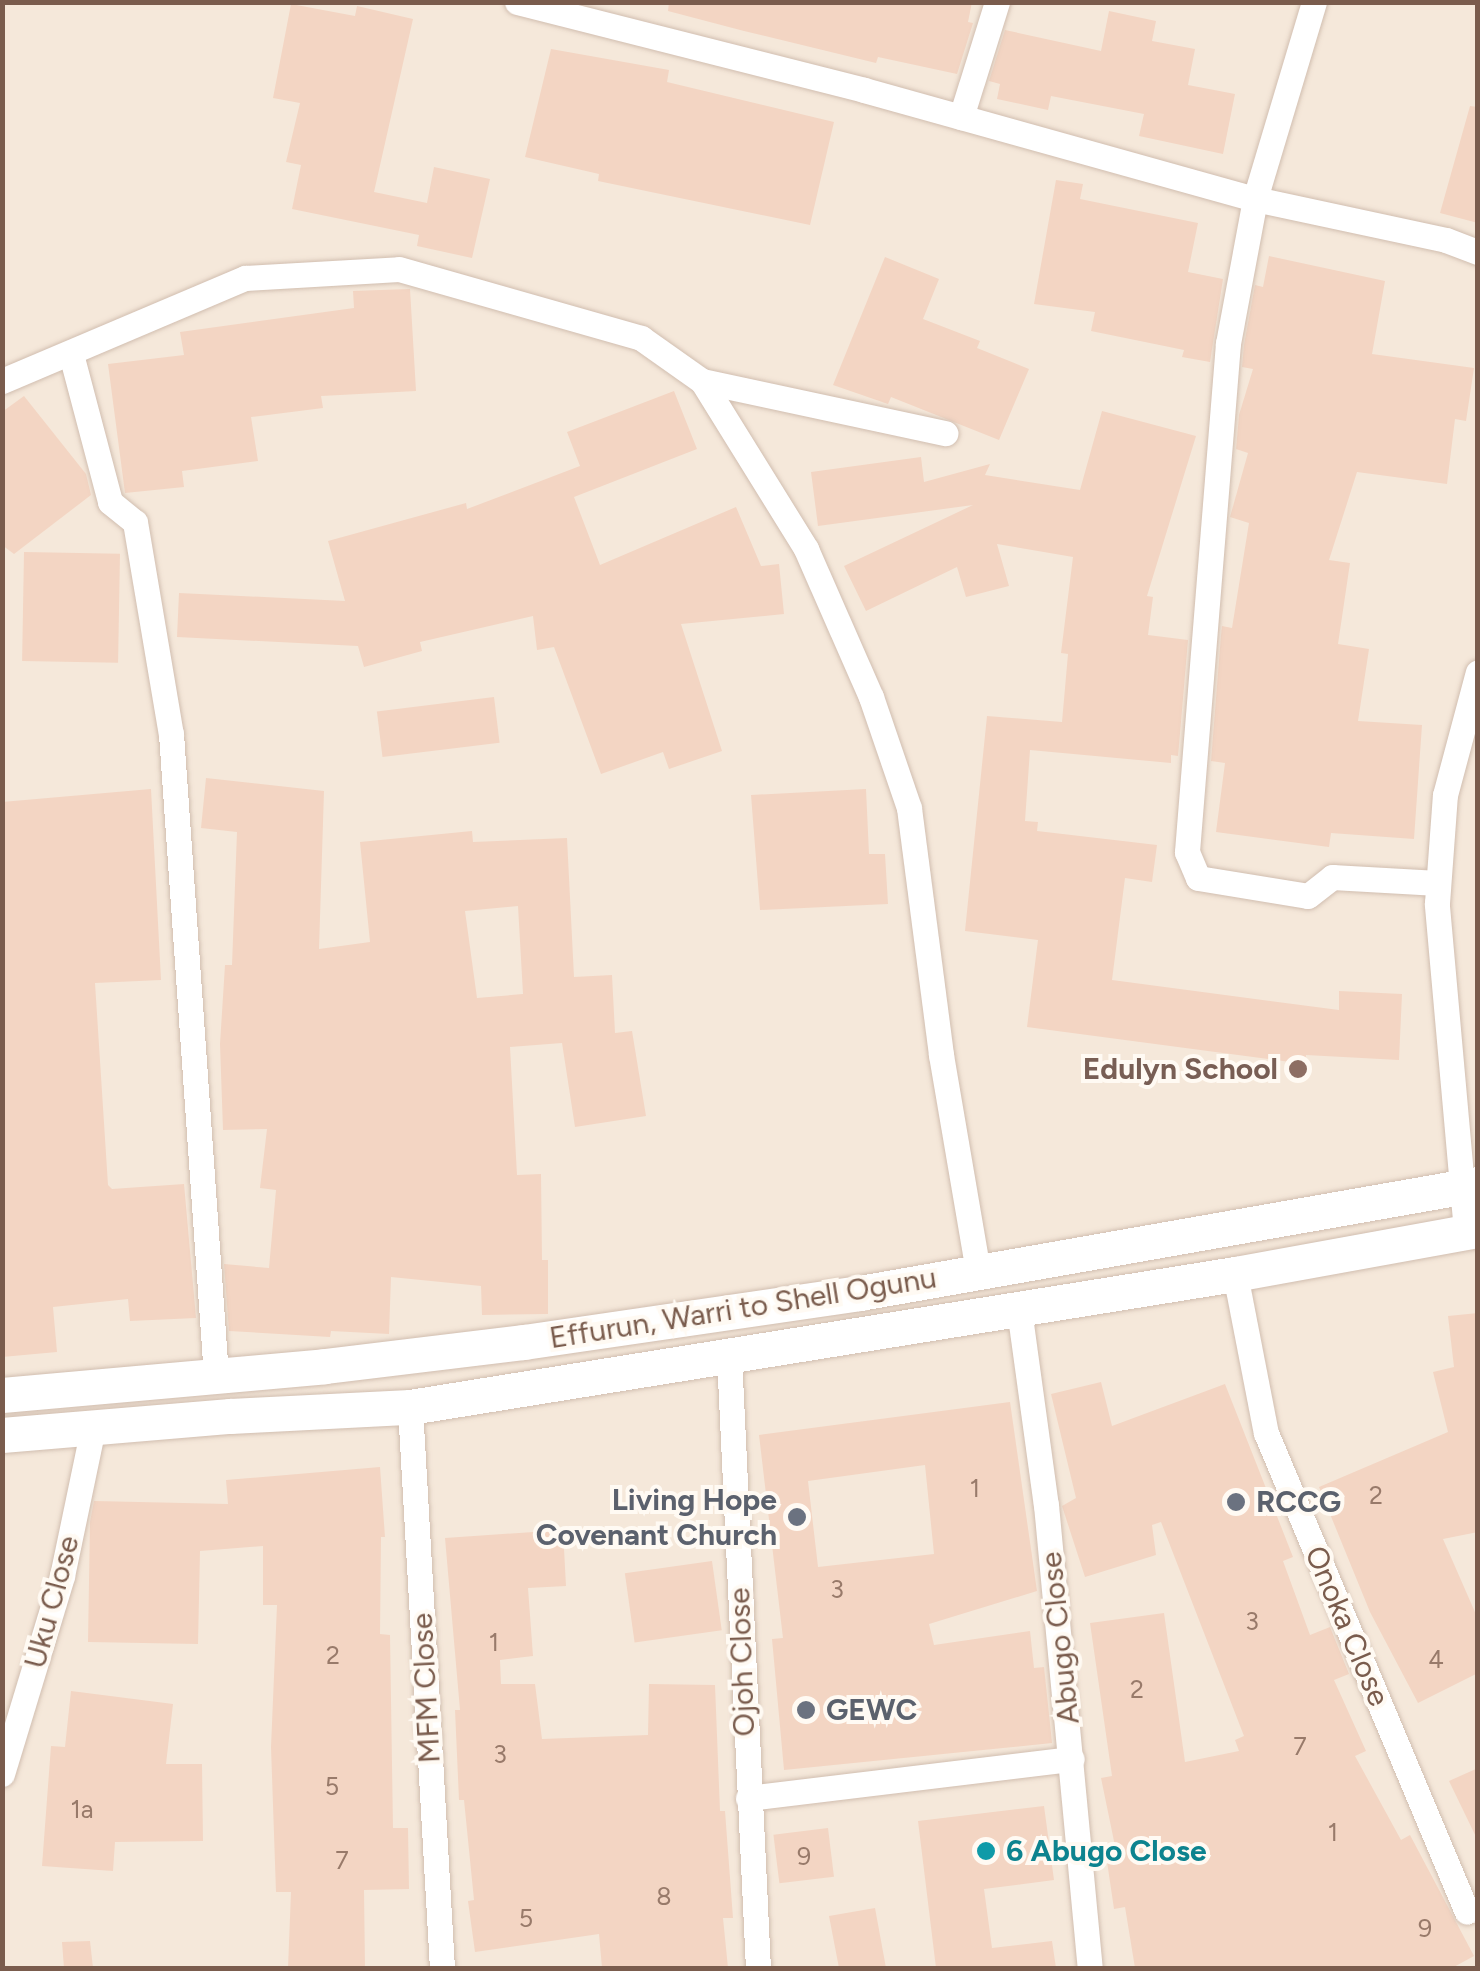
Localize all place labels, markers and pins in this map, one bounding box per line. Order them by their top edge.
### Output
place label: Edulyn School [1083,1051,1278,1087]
marker: Edulyn School [1287,1058,1309,1080]
place label: Living Hope Covenant Church [536,1482,777,1552]
place label: RCCG [1256,1484,1341,1520]
marker: RCCG [1225,1491,1247,1513]
marker: Living Hope Covenant Church [786,1506,808,1528]
place label: GEWC [826,1692,917,1728]
marker: GEWC [795,1699,817,1721]
place label: 6 Abugo Close [1006,1833,1207,1869]
marker: 6 Abugo Close [975,1840,997,1862]

